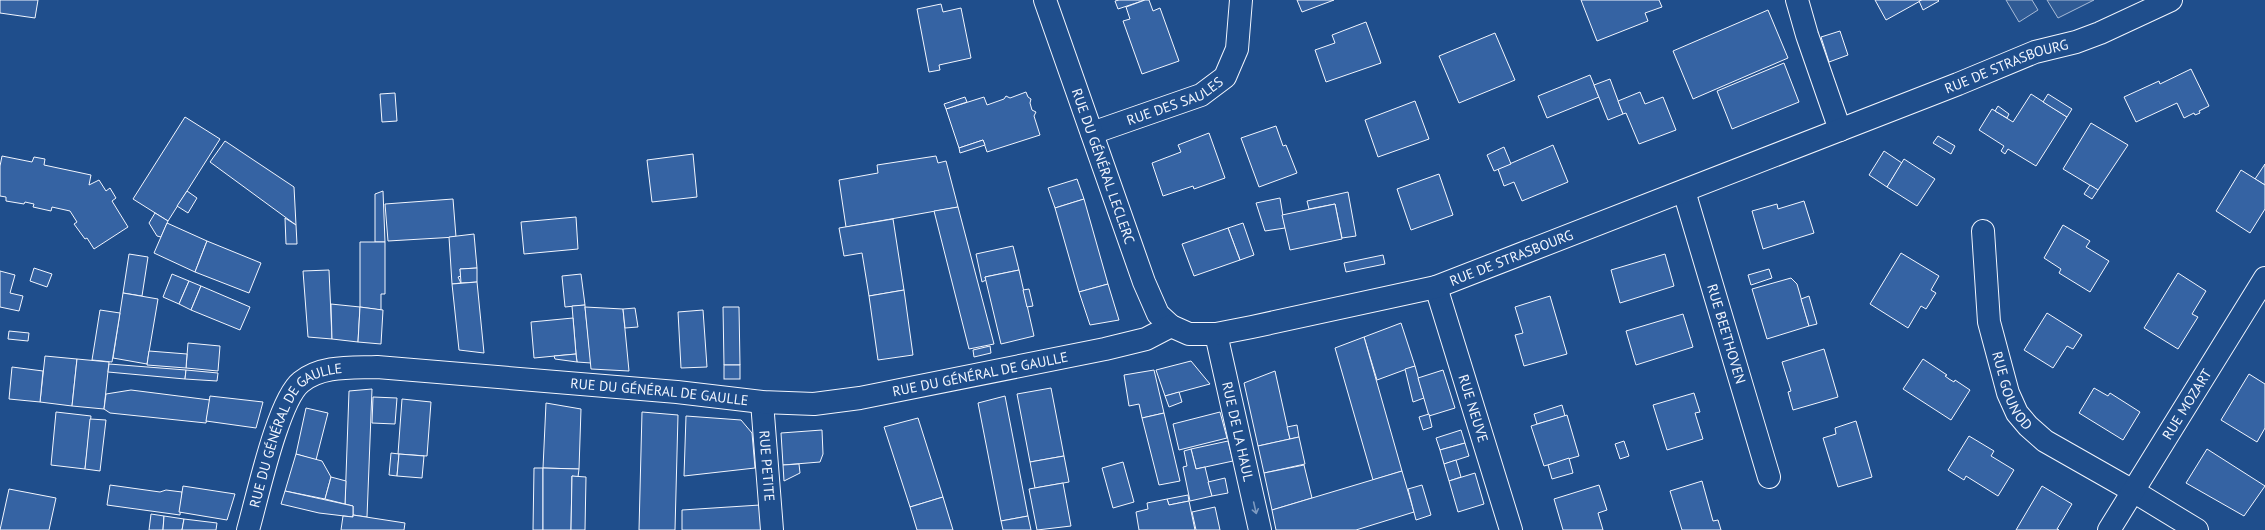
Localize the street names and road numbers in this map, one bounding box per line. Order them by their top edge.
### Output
street label: RUE DE STRASBOURG [1942,35,2070,97]
street label: RUE DES SAULES [1124,73,1227,129]
street label: RUE DU GÉNÉRAL LECLERC [1068,86,1139,246]
street label: RUE DE STRASBOURG [1447,226,1576,290]
street label: RUE BEETHOVEN [1703,282,1750,386]
street label: RUE DU GÉNÉRAL DE GAULLE [891,348,1070,400]
street label: RUE GOUNOD [1988,349,2036,434]
street label: RUE DU GÉNÉRAL DE GAULLE [245,359,343,510]
street label: RUE MOZART [2158,365,2216,443]
street label: RUE NEUVE [1454,372,1492,445]
street label: RUE DU GÉNÉRAL DE GAULLE [570,374,749,409]
street label: RUE DE LA HAUL [1218,380,1258,483]
street label: RUE PETITE [755,430,779,502]

